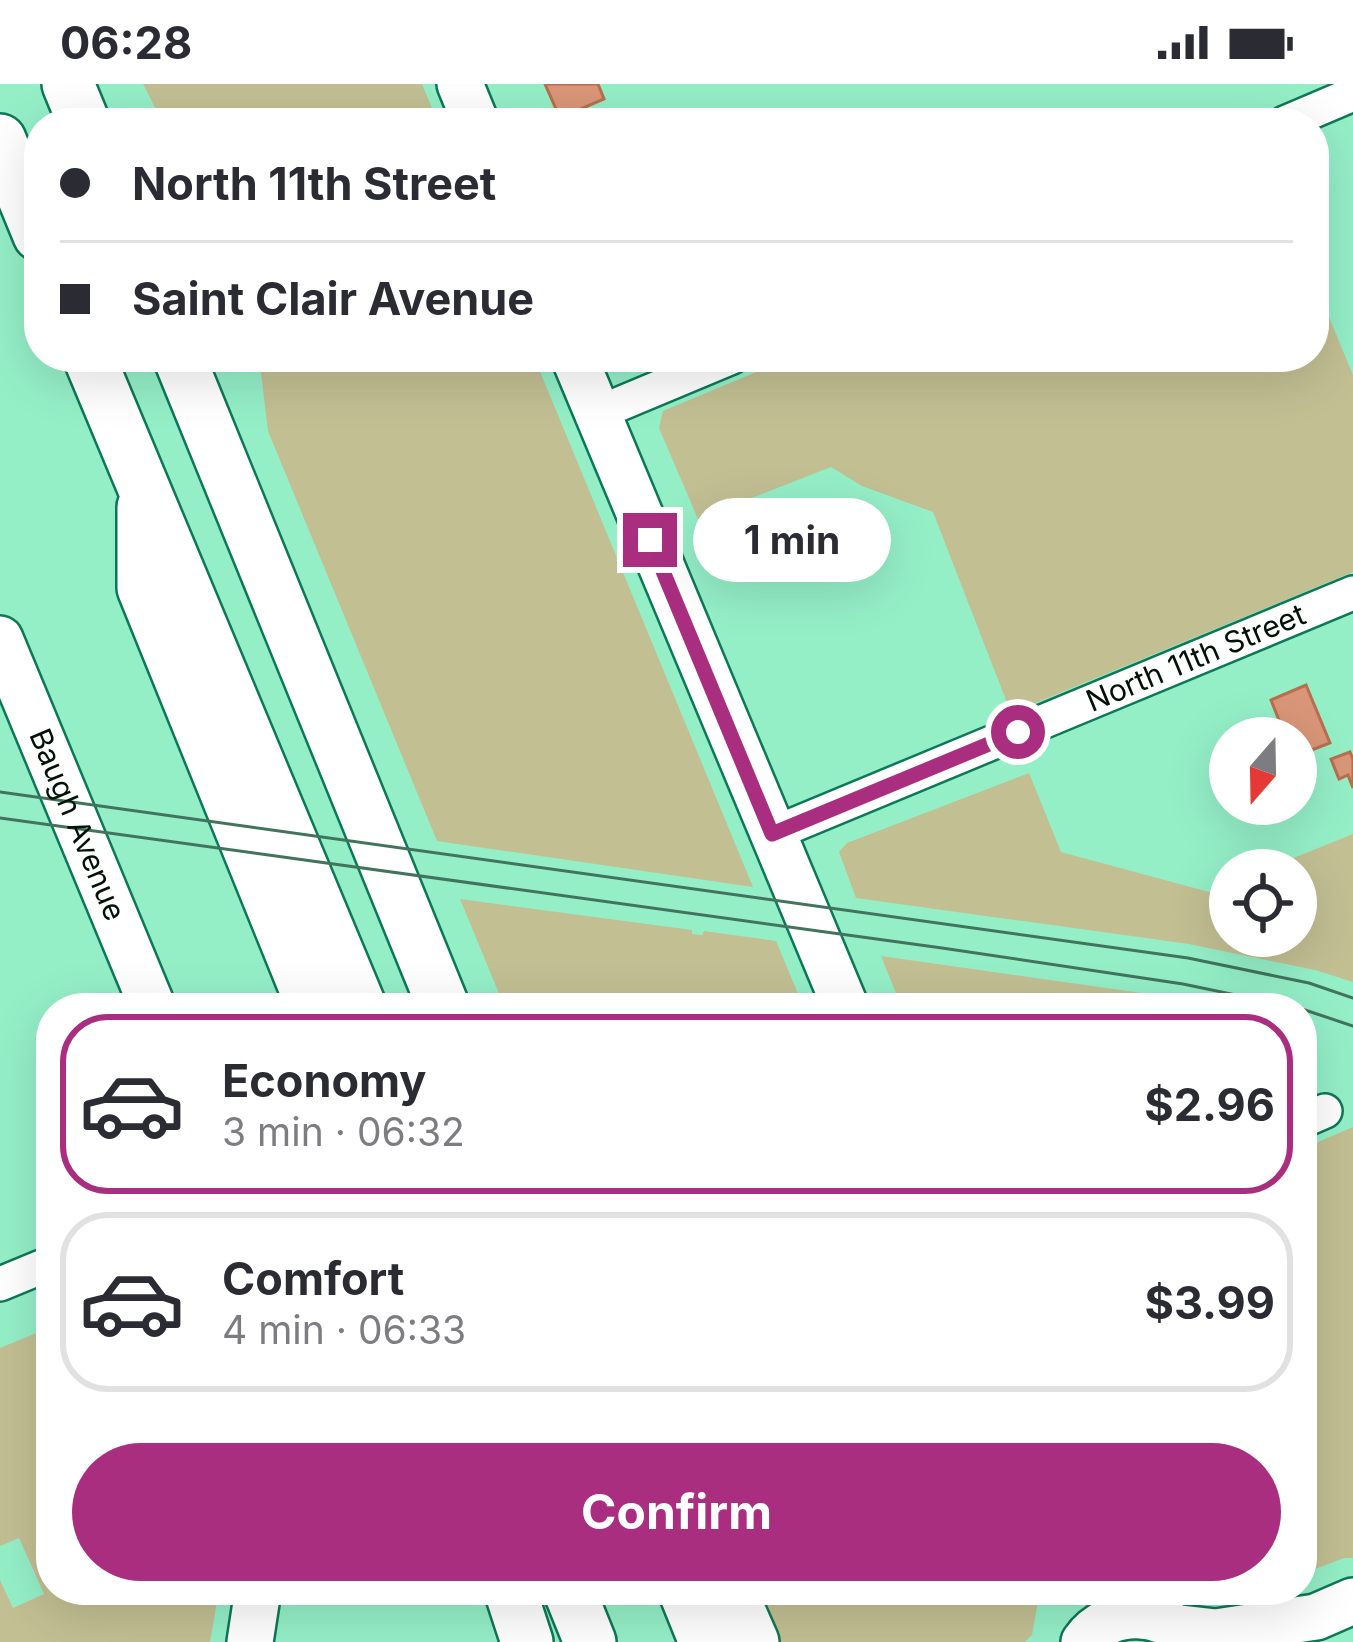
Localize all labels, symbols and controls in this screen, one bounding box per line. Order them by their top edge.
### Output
text: 06:28 [60,15,192,70]
text: North 11th Street [132,156,496,211]
text: Saint Clair Avenue [132,271,534,326]
callout: 1 min [692,498,890,582]
route end [623,513,677,567]
text: 1 min [744,516,840,563]
street label: North 11th Street [1081,596,1311,719]
route start [991,705,1045,759]
north arrow [1209,717,1317,825]
map controls [1209,717,1317,957]
street label: Baugh Avenue [22,723,134,926]
button: locate [1209,849,1317,957]
icon: car [78,1050,186,1158]
text: Economy [222,1053,426,1108]
text: $2.96 [1144,1077,1275,1132]
text: 3 min · 06:32 [222,1108,465,1155]
icon: car [78,1248,186,1356]
text: Comfort [222,1251,404,1306]
text: $3.99 [1145,1275,1275,1330]
text: 4 min · 06:33 [222,1306,466,1353]
button: Confirm [72,1443,1281,1581]

